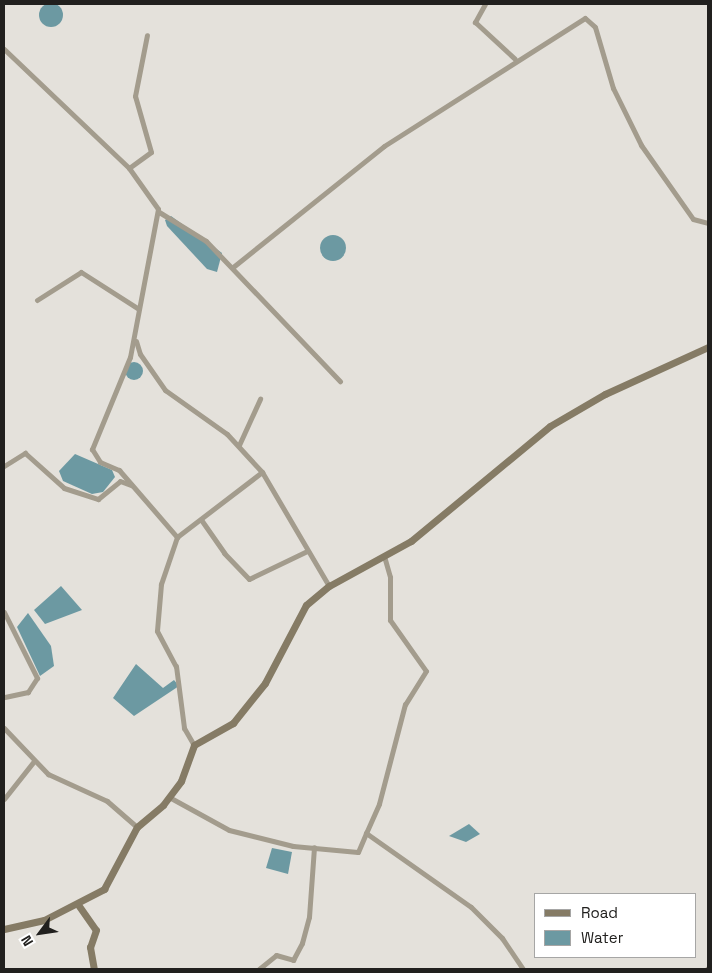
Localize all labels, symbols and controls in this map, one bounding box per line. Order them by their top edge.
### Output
legend [534,893,697,958]
text: Road [581,903,618,922]
north arrow [15,908,65,958]
text: Water [581,928,623,947]
text: N [17,932,37,949]

